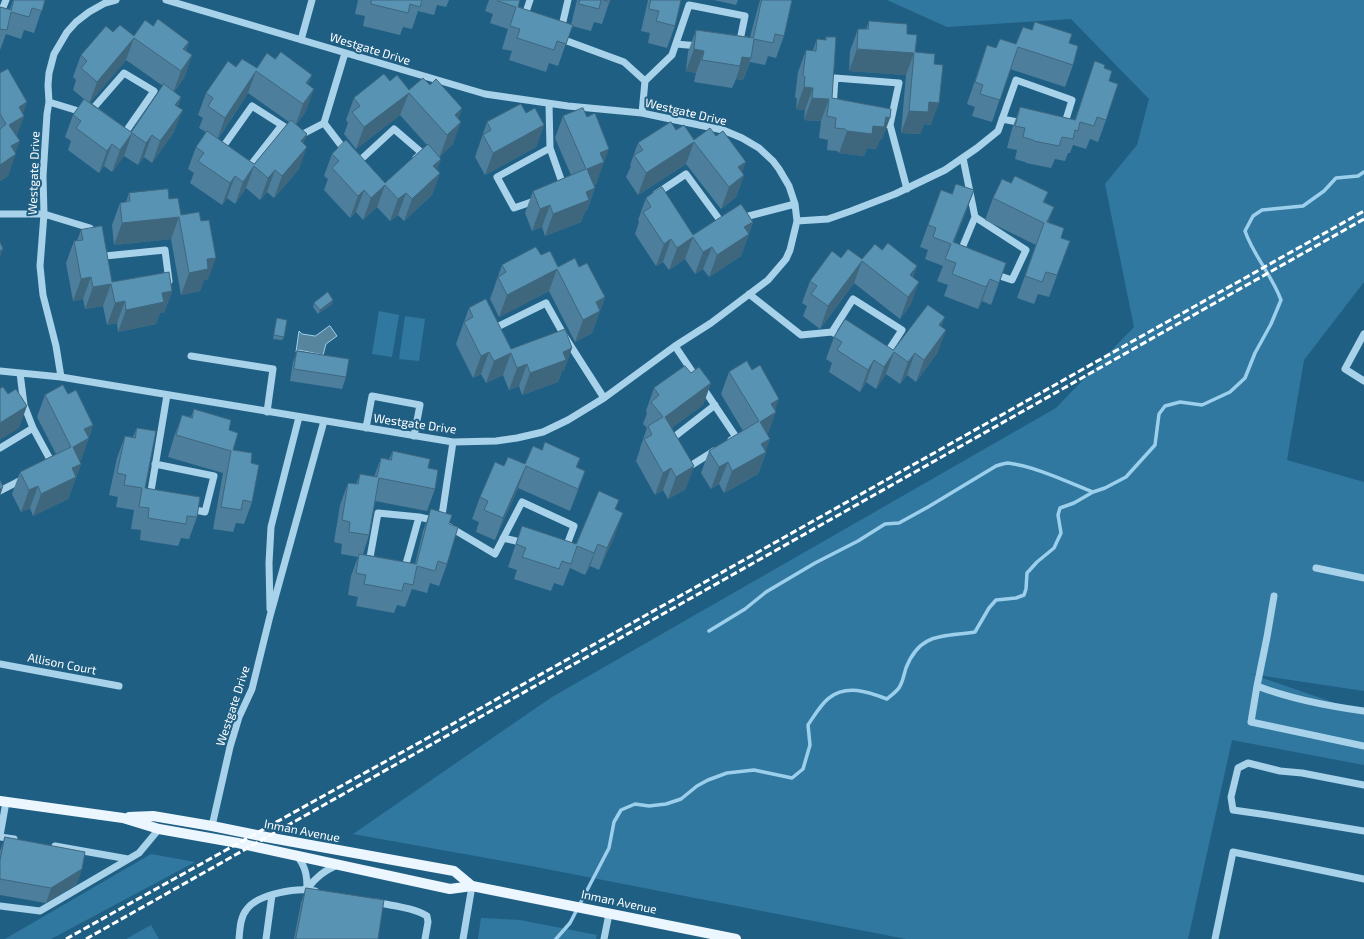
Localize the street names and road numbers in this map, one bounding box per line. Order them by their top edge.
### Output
street label: Westgate Drive [328,30,412,68]
street label: Westgate Drive [644,96,728,128]
street label: Westgate Drive [25,131,43,215]
street label: Westgate Drive [373,411,457,437]
street label: Allison Court [26,650,98,678]
street label: Westgate Drive [213,664,253,748]
street label: Inman Avenue [263,817,341,845]
street label: Inman Avenue [580,887,658,917]

